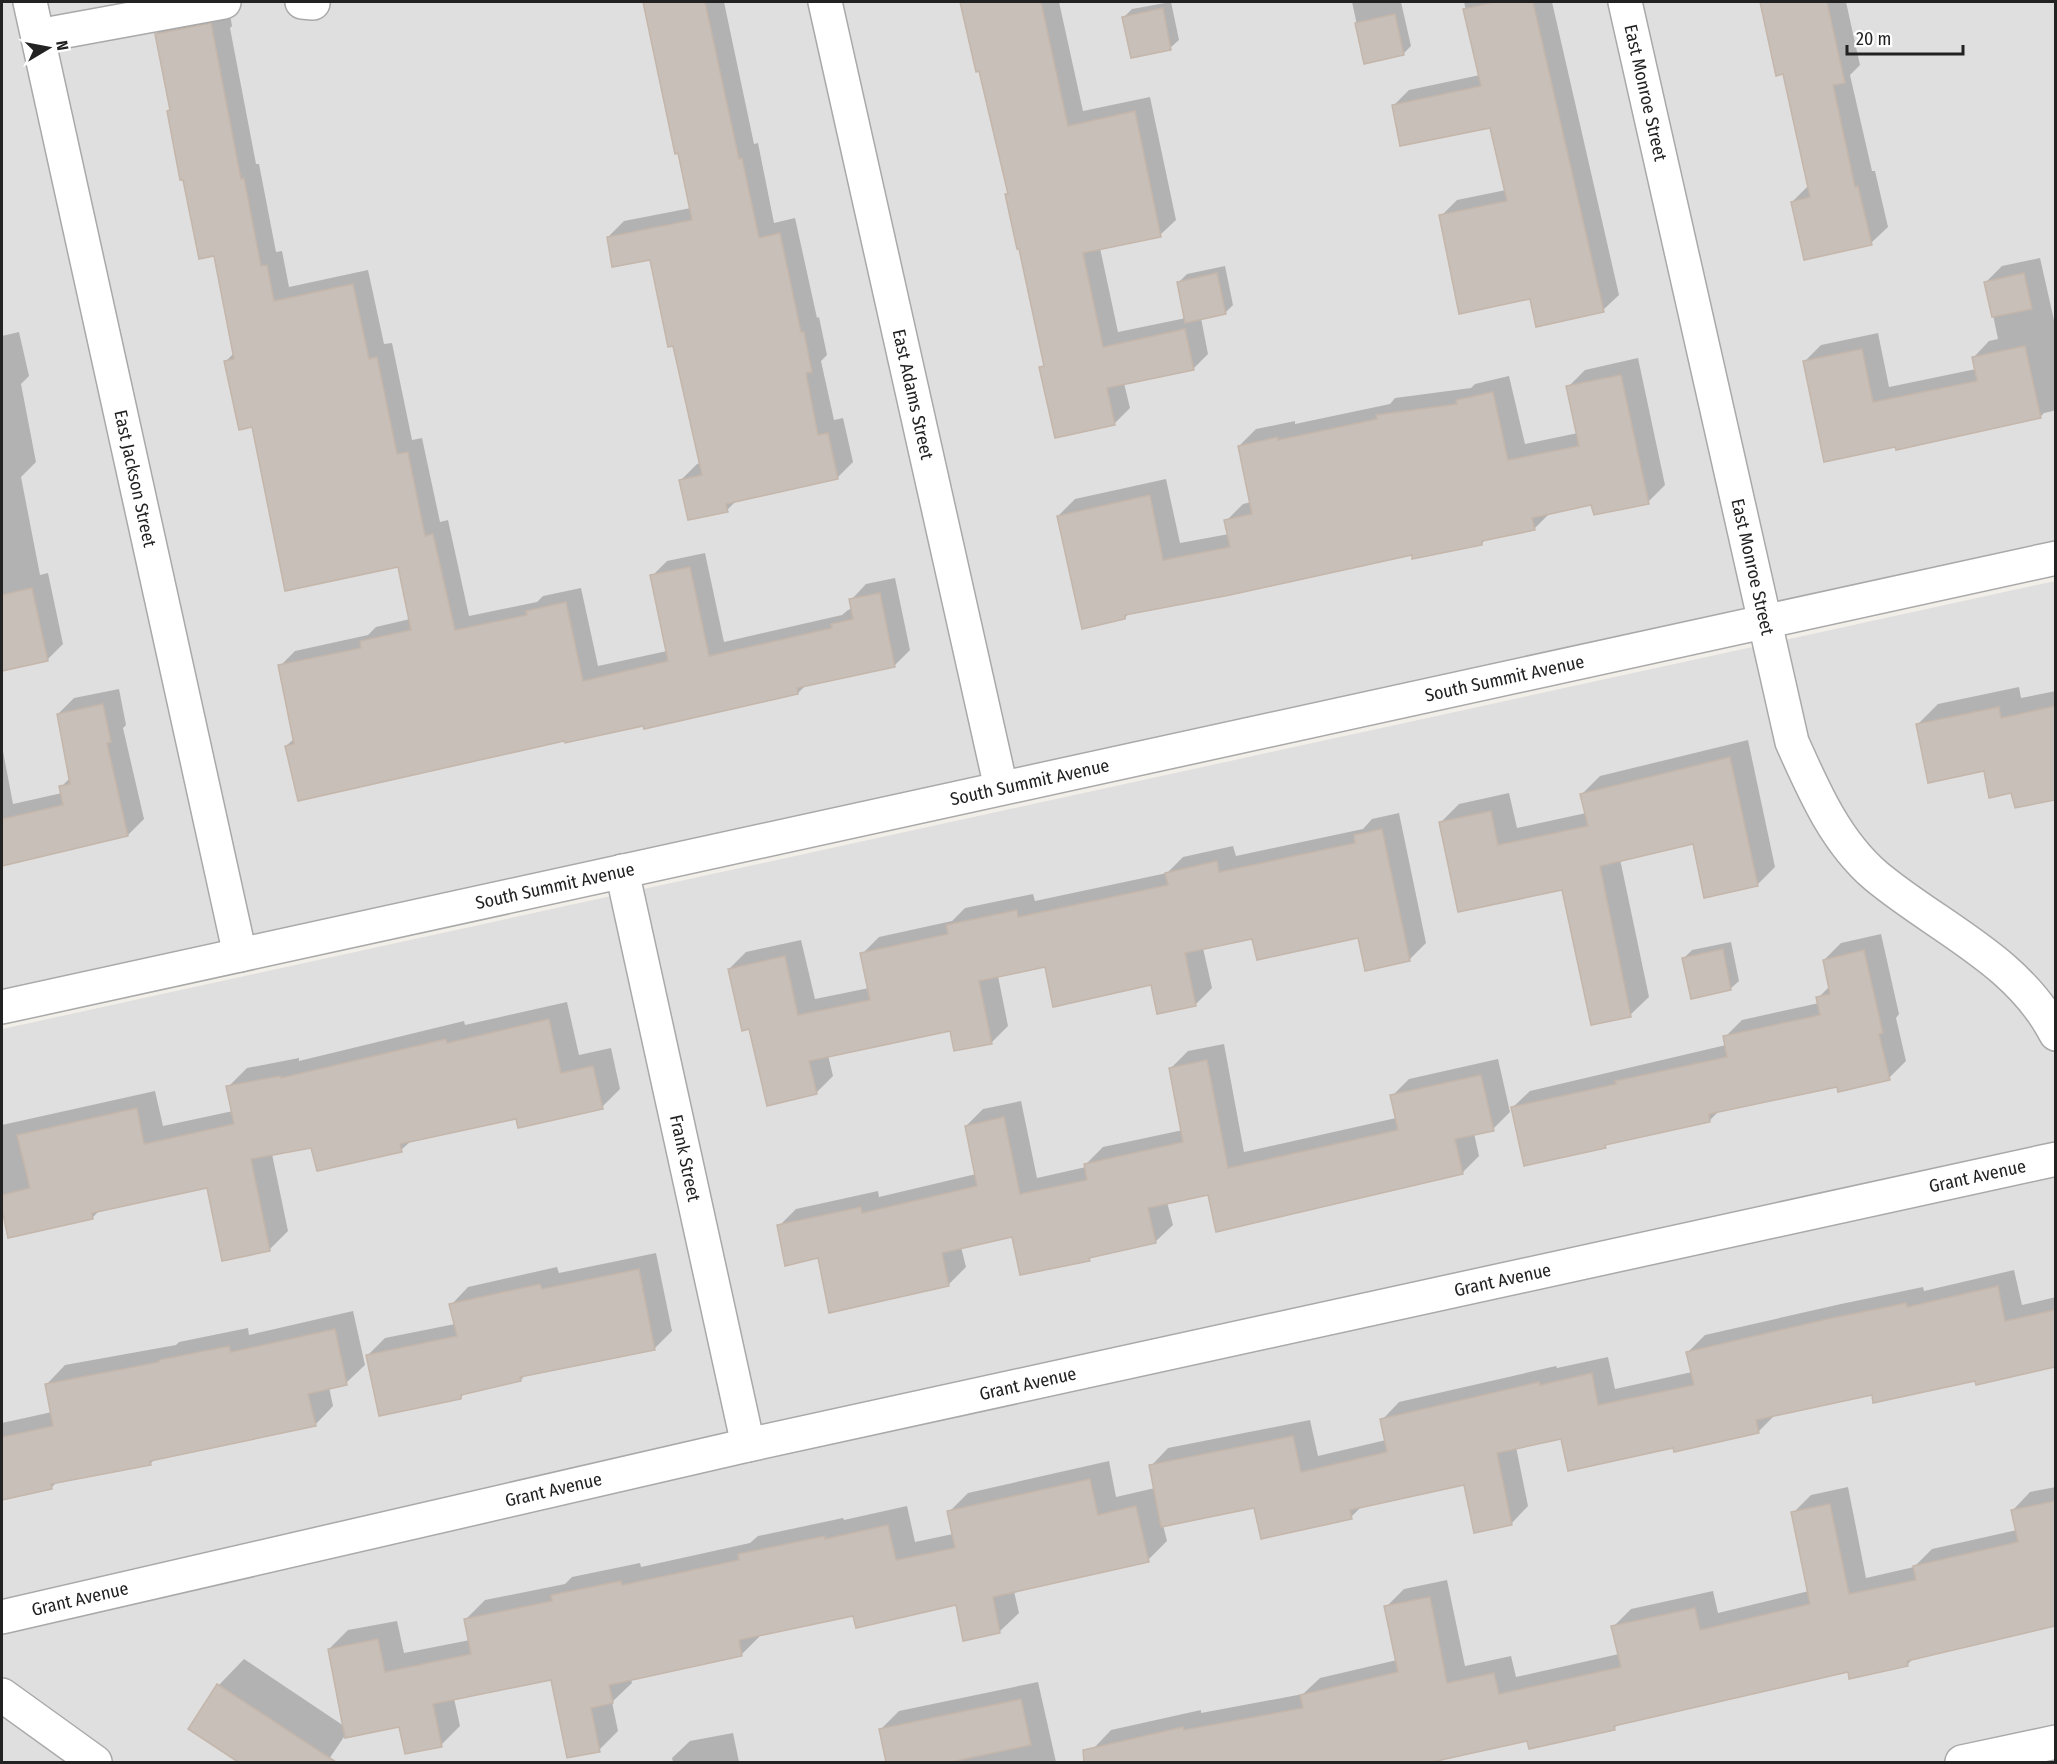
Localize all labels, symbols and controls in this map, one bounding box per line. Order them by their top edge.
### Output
north arrow [18,18,78,78]
scale bar [1847,18,1962,56]
street label: East Monroe Street [1619,22,1672,163]
text: 20 m [1856,28,1891,50]
text: N [52,39,72,52]
street label: East Adams Street [888,327,938,462]
street label: East Jackson Street [109,408,161,549]
street label: East Monroe Street [1726,496,1779,637]
street label: South Summit Avenue [1423,650,1586,707]
street label: South Summit Avenue [948,754,1111,810]
street label: South Summit Avenue [473,858,637,914]
street label: Frank Street [665,1113,705,1204]
street label: Grant Avenue [1927,1155,2028,1197]
street label: Grant Avenue [1452,1259,1553,1301]
street label: Grant Avenue [977,1363,1078,1405]
street label: Grant Avenue [503,1468,604,1512]
street label: Grant Avenue [29,1577,131,1621]

